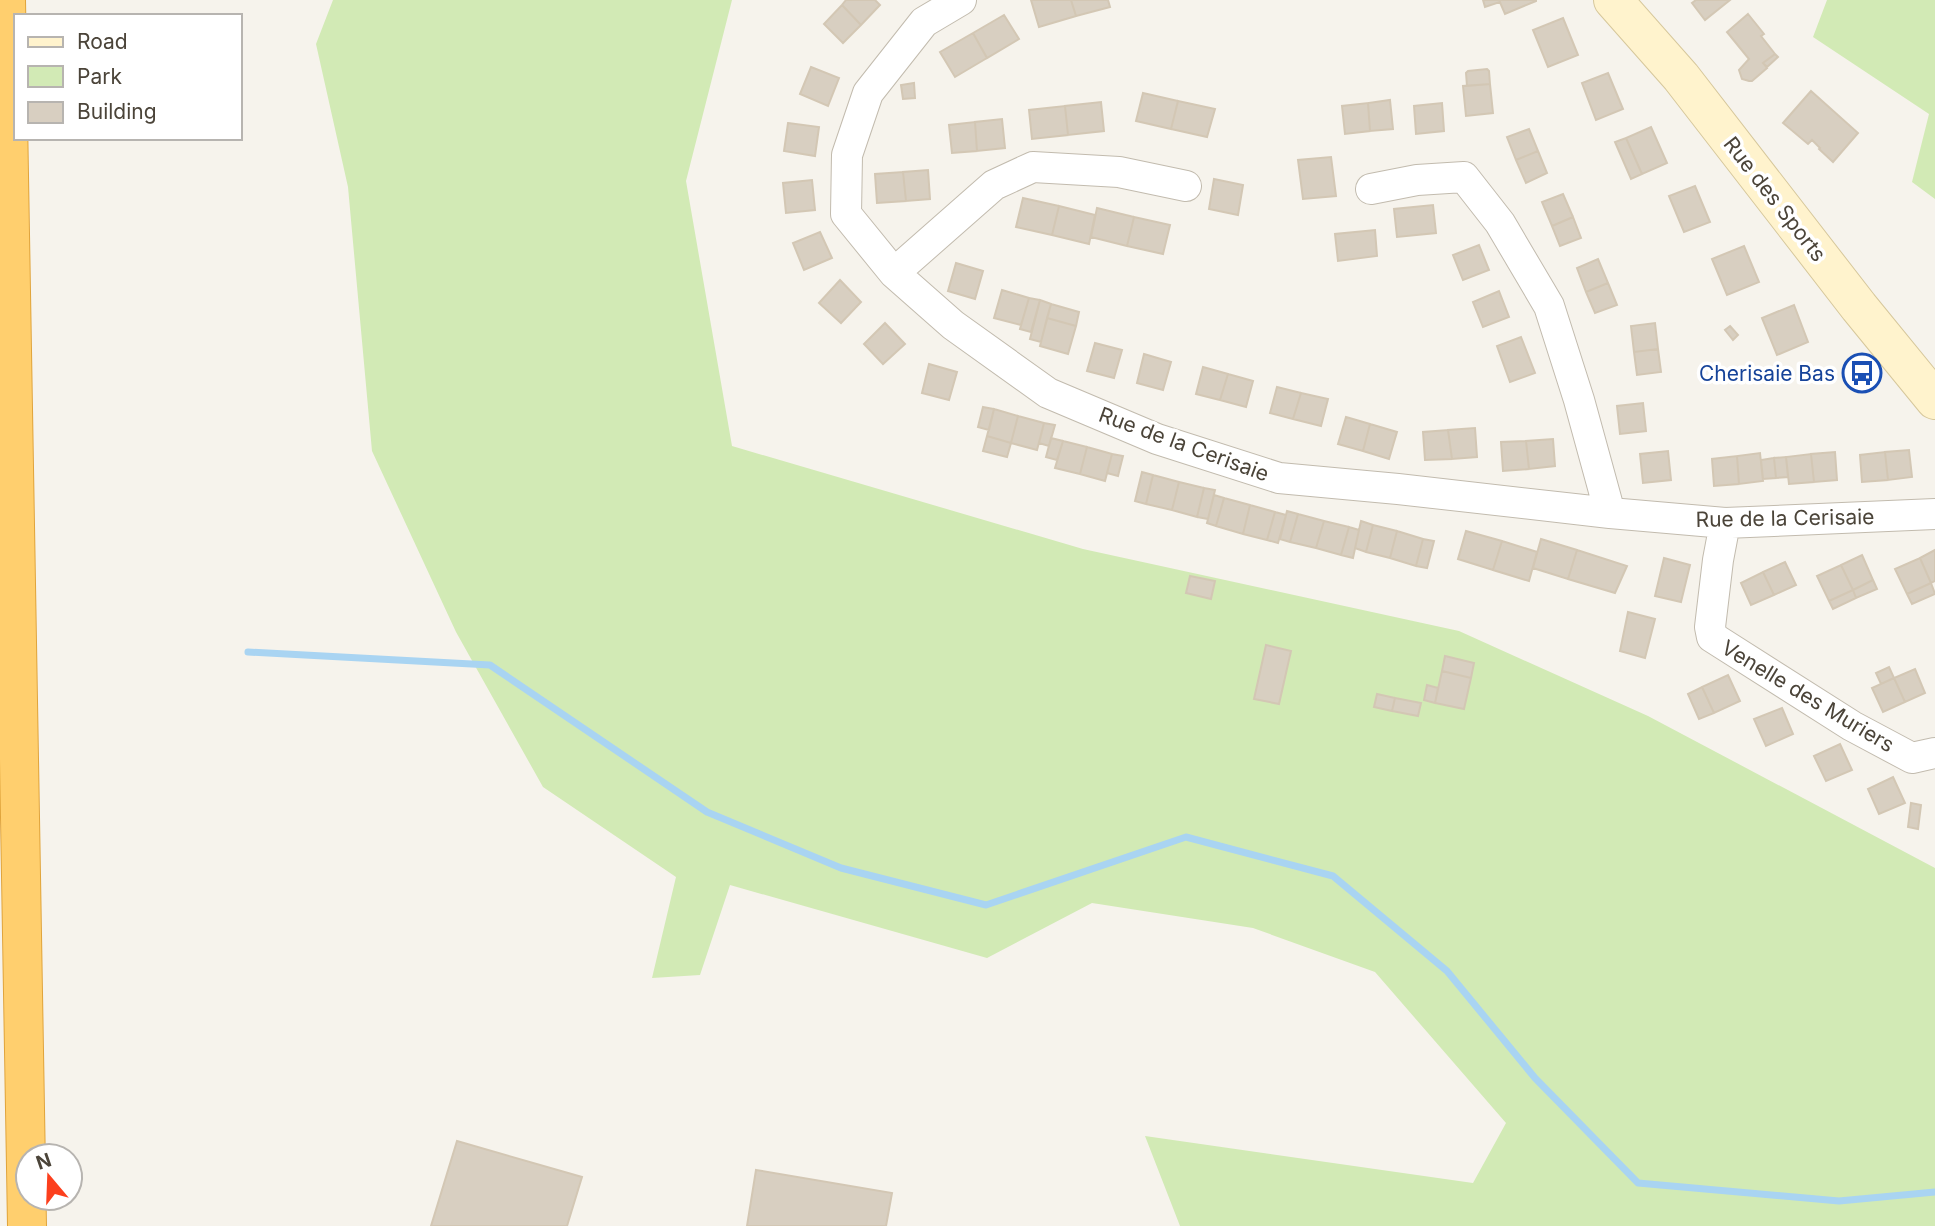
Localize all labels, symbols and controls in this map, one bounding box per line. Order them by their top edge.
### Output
legend [14,14,242,140]
text: Road [77,29,128,54]
text: Park [77,64,122,89]
text: Building [77,99,157,124]
street label: Rue des Sports [1719,132,1831,266]
bus stop icon: Cherisaie Bas [1841,352,1883,394]
place label: Cherisaie Bas [1699,361,1835,386]
street label: Rue de la Cerisaie [1096,402,1272,486]
street label: Rue de la Cerisaie [1695,504,1875,532]
street label: Venelle des Muriers [1717,635,1899,757]
north arrow [14,1142,84,1212]
text: N [33,1148,54,1175]

